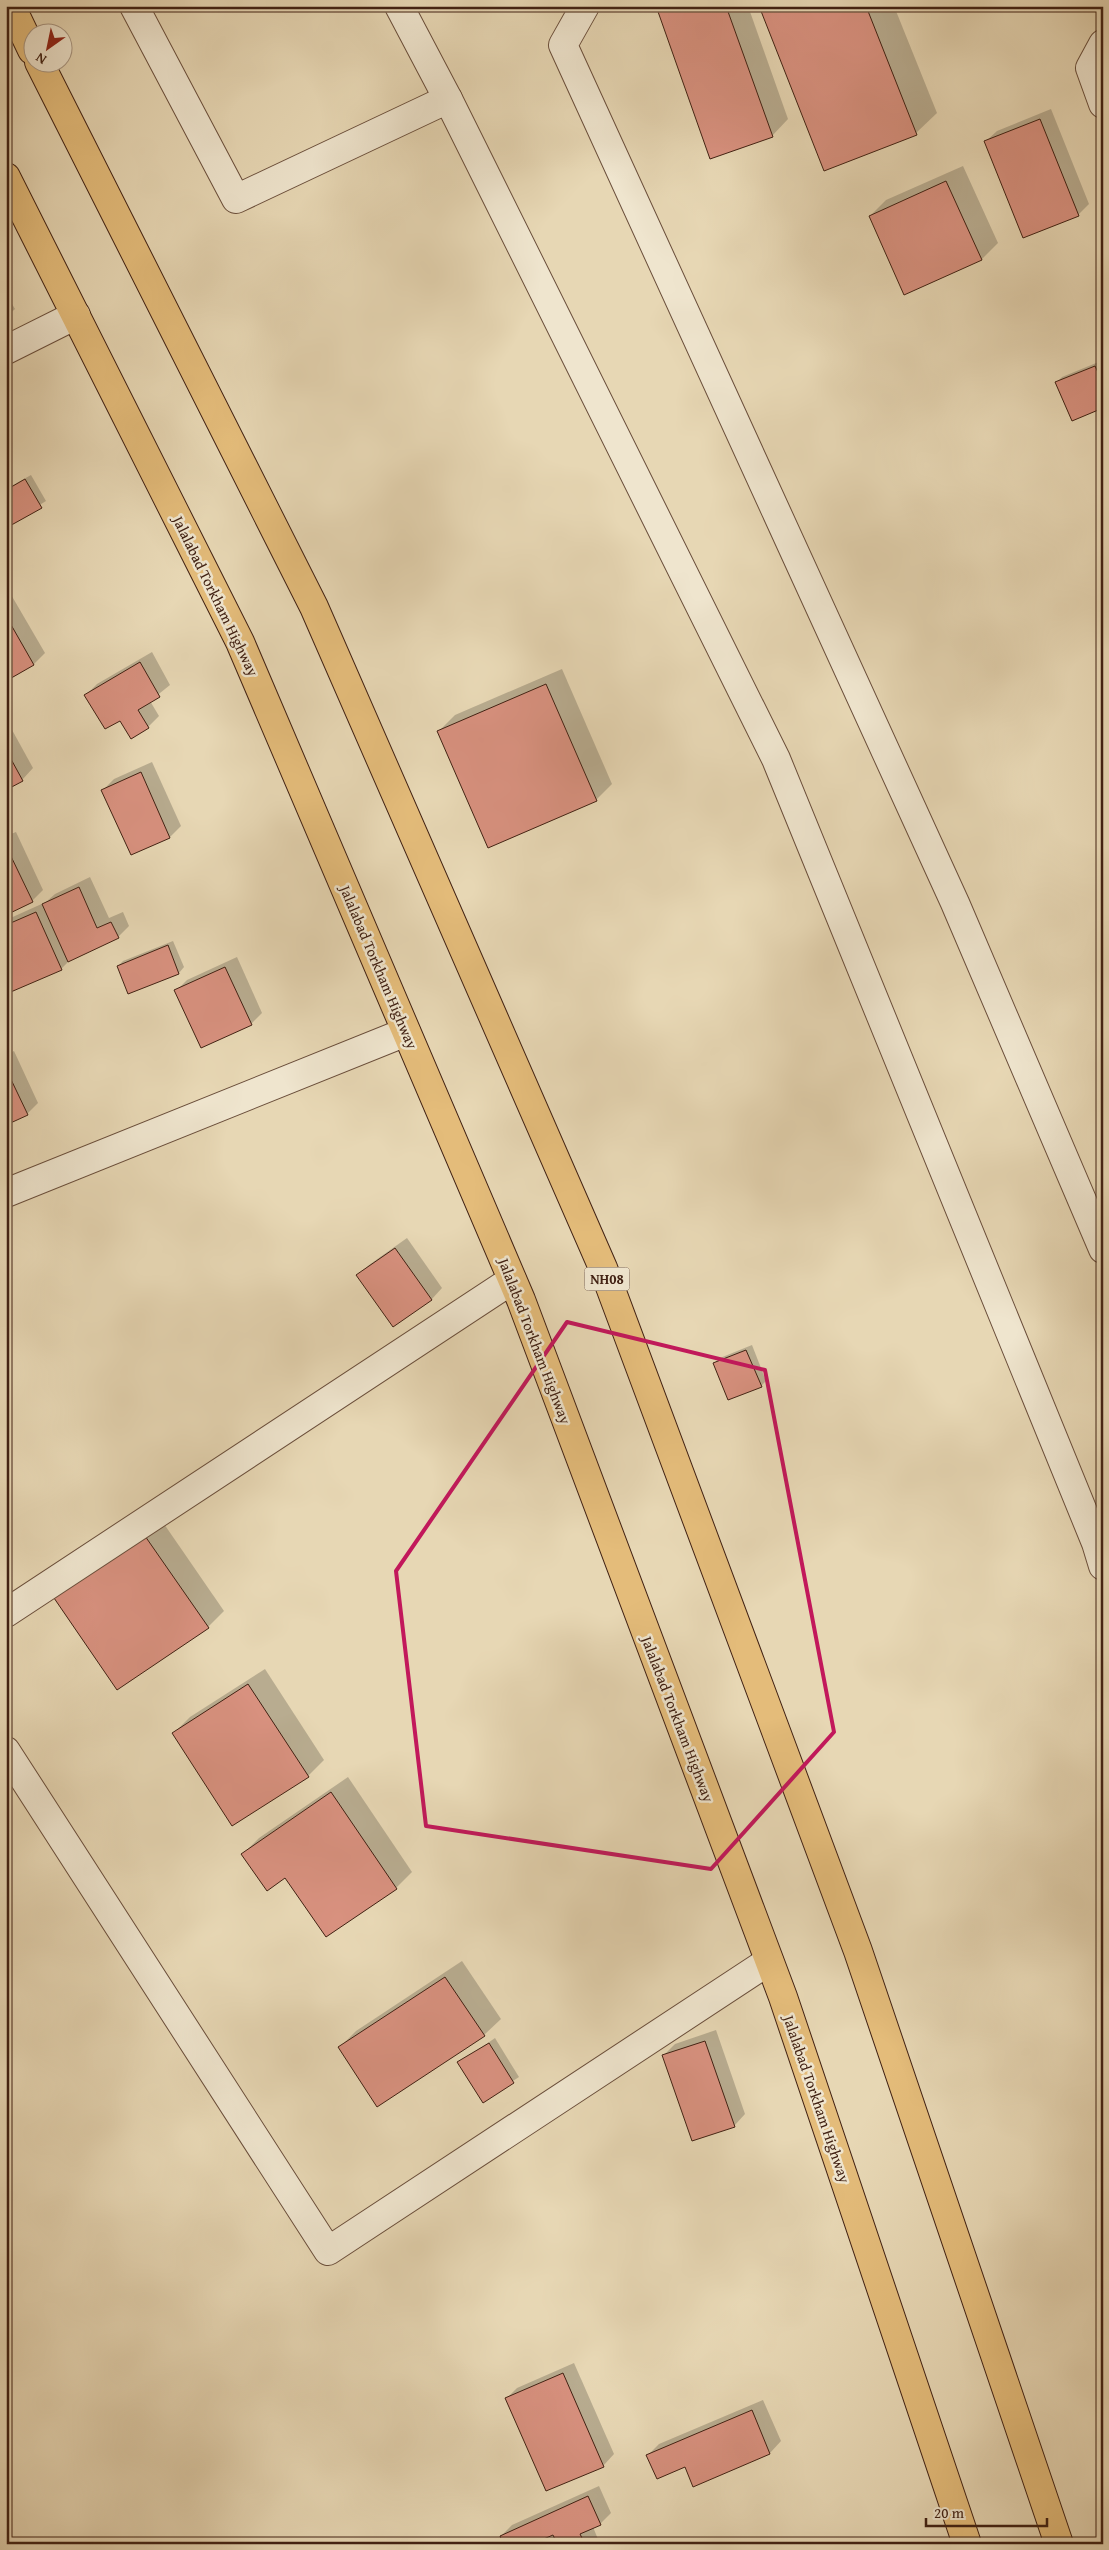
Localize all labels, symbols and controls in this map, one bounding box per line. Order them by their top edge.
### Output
north arrow [22,22,72,72]
text: N [31,48,50,70]
street label: Jalalabad Torkham Highway [167,511,264,680]
street label: Jalalabad Torkham Highway [334,880,423,1053]
street label: Jalalabad Torkham Highway [493,1253,577,1427]
road number: NH08 [584,1268,630,1290]
street label: Jalalabad Torkham Highway [636,1631,720,1805]
street label: Jalalabad Torkham Highway [778,2010,856,2186]
scale bar [926,2495,1048,2527]
text: 20 m [934,2502,965,2523]

